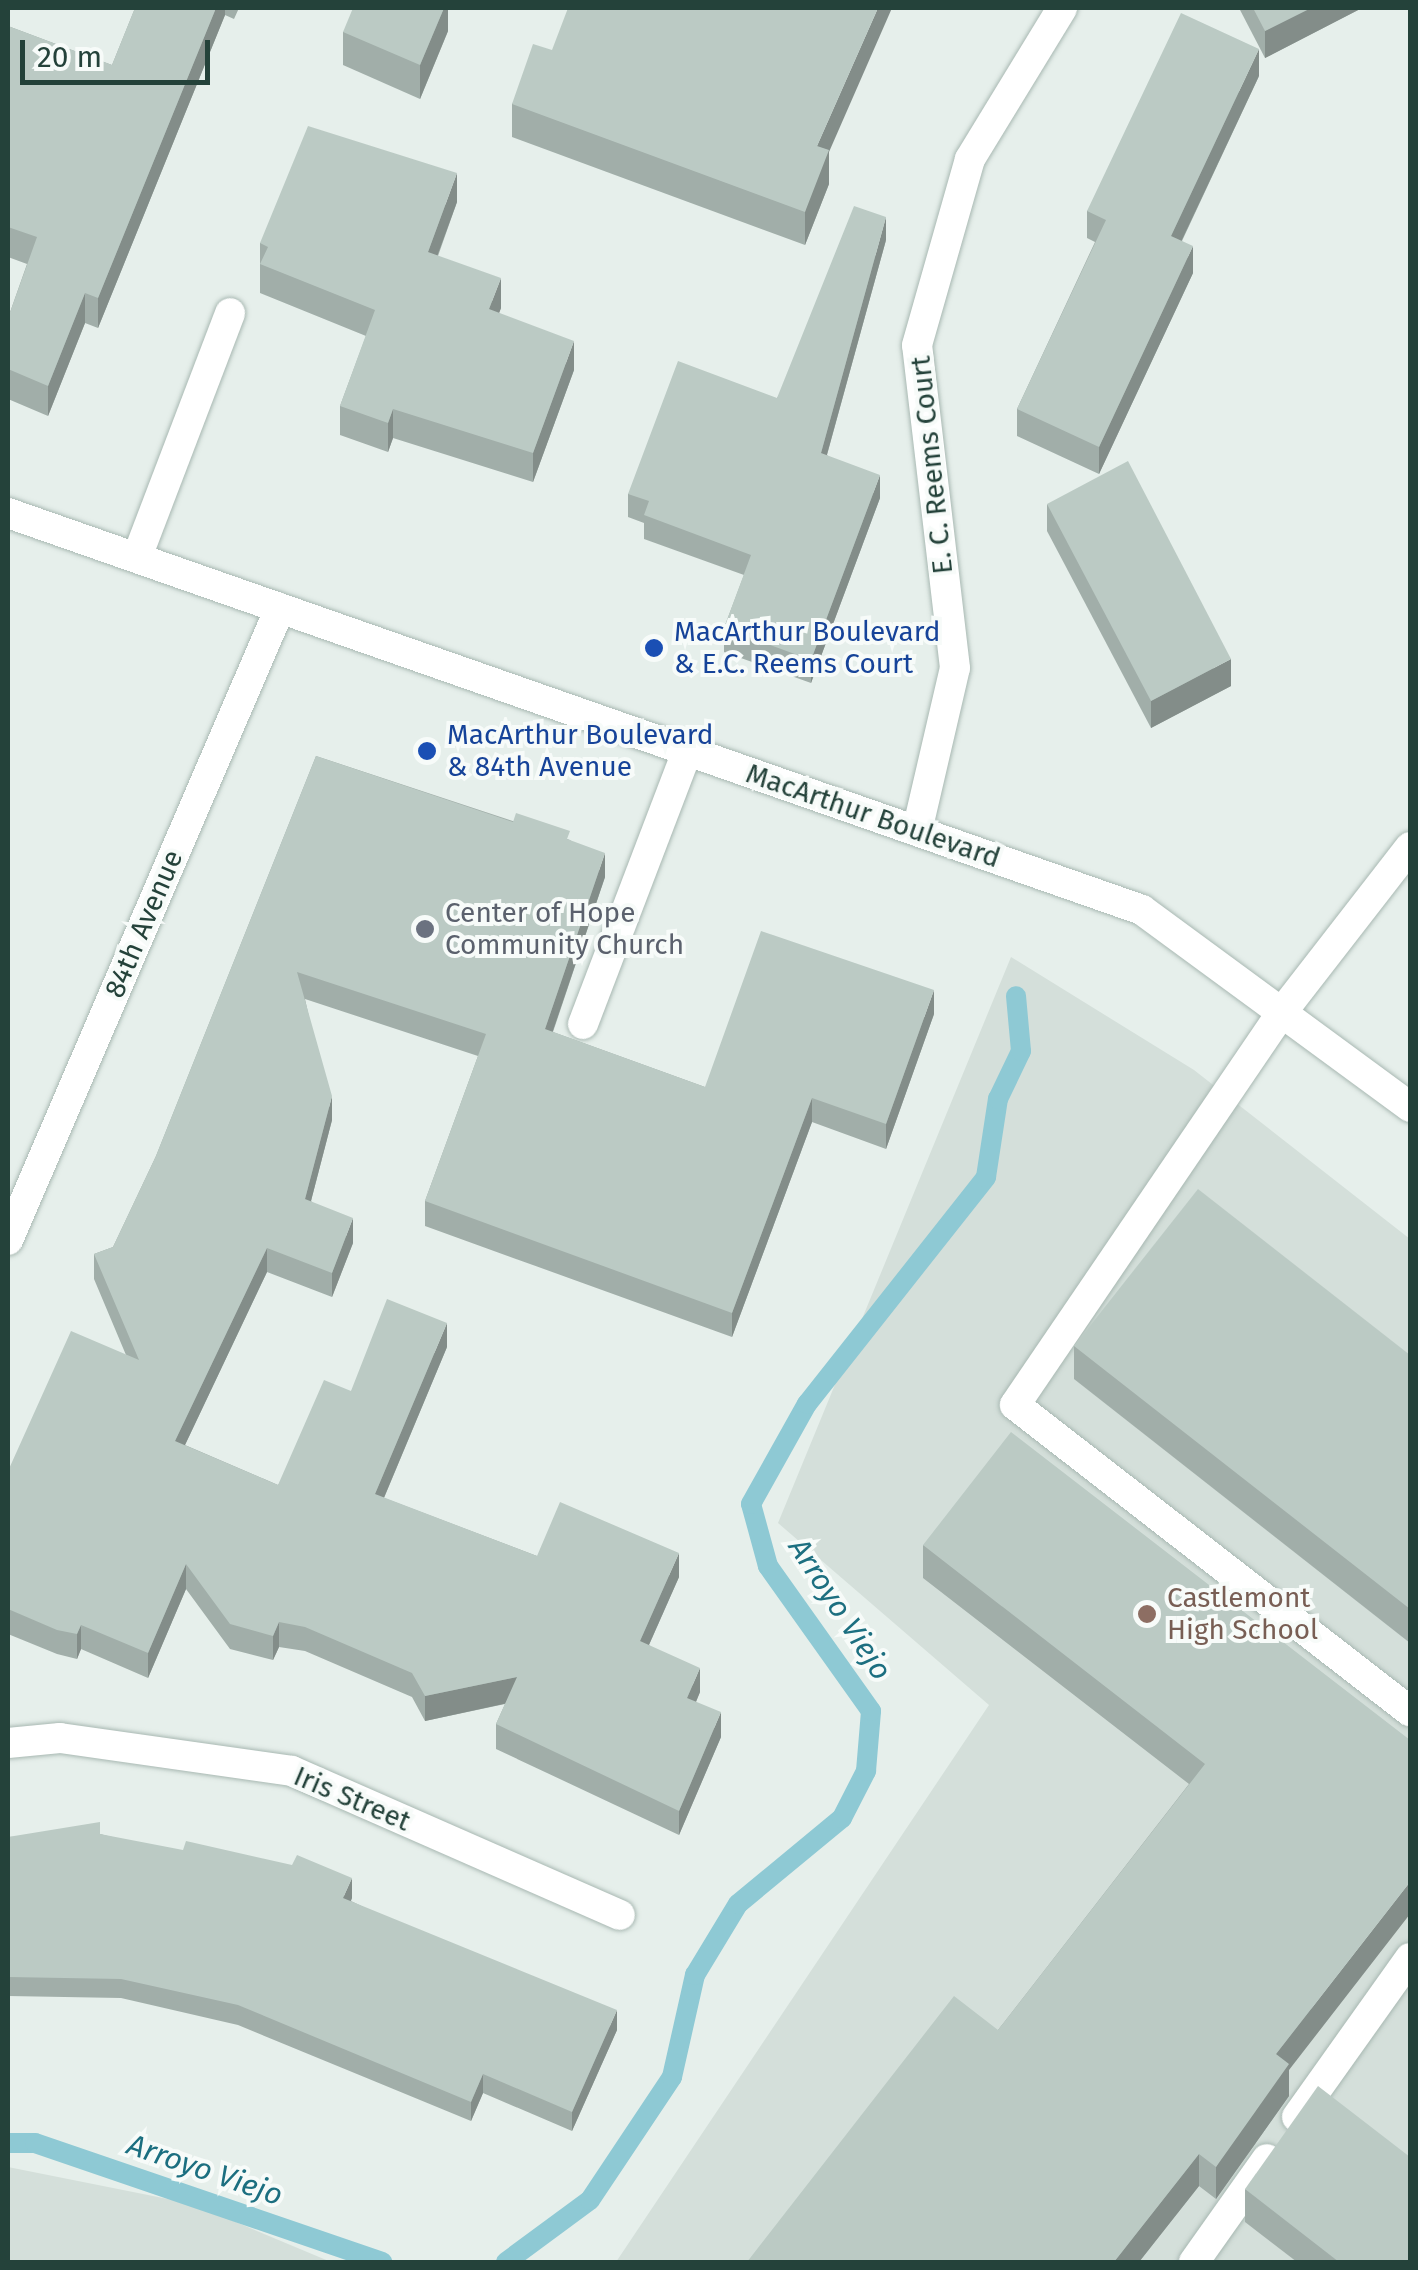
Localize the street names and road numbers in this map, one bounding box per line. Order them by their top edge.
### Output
street label: E. C. Reems Court [904,354,960,576]
street label: MacArthur Boulevard [742,757,1004,875]
street label: 84th Avenue [98,845,190,1003]
street label: Iris Street [289,1759,415,1839]

